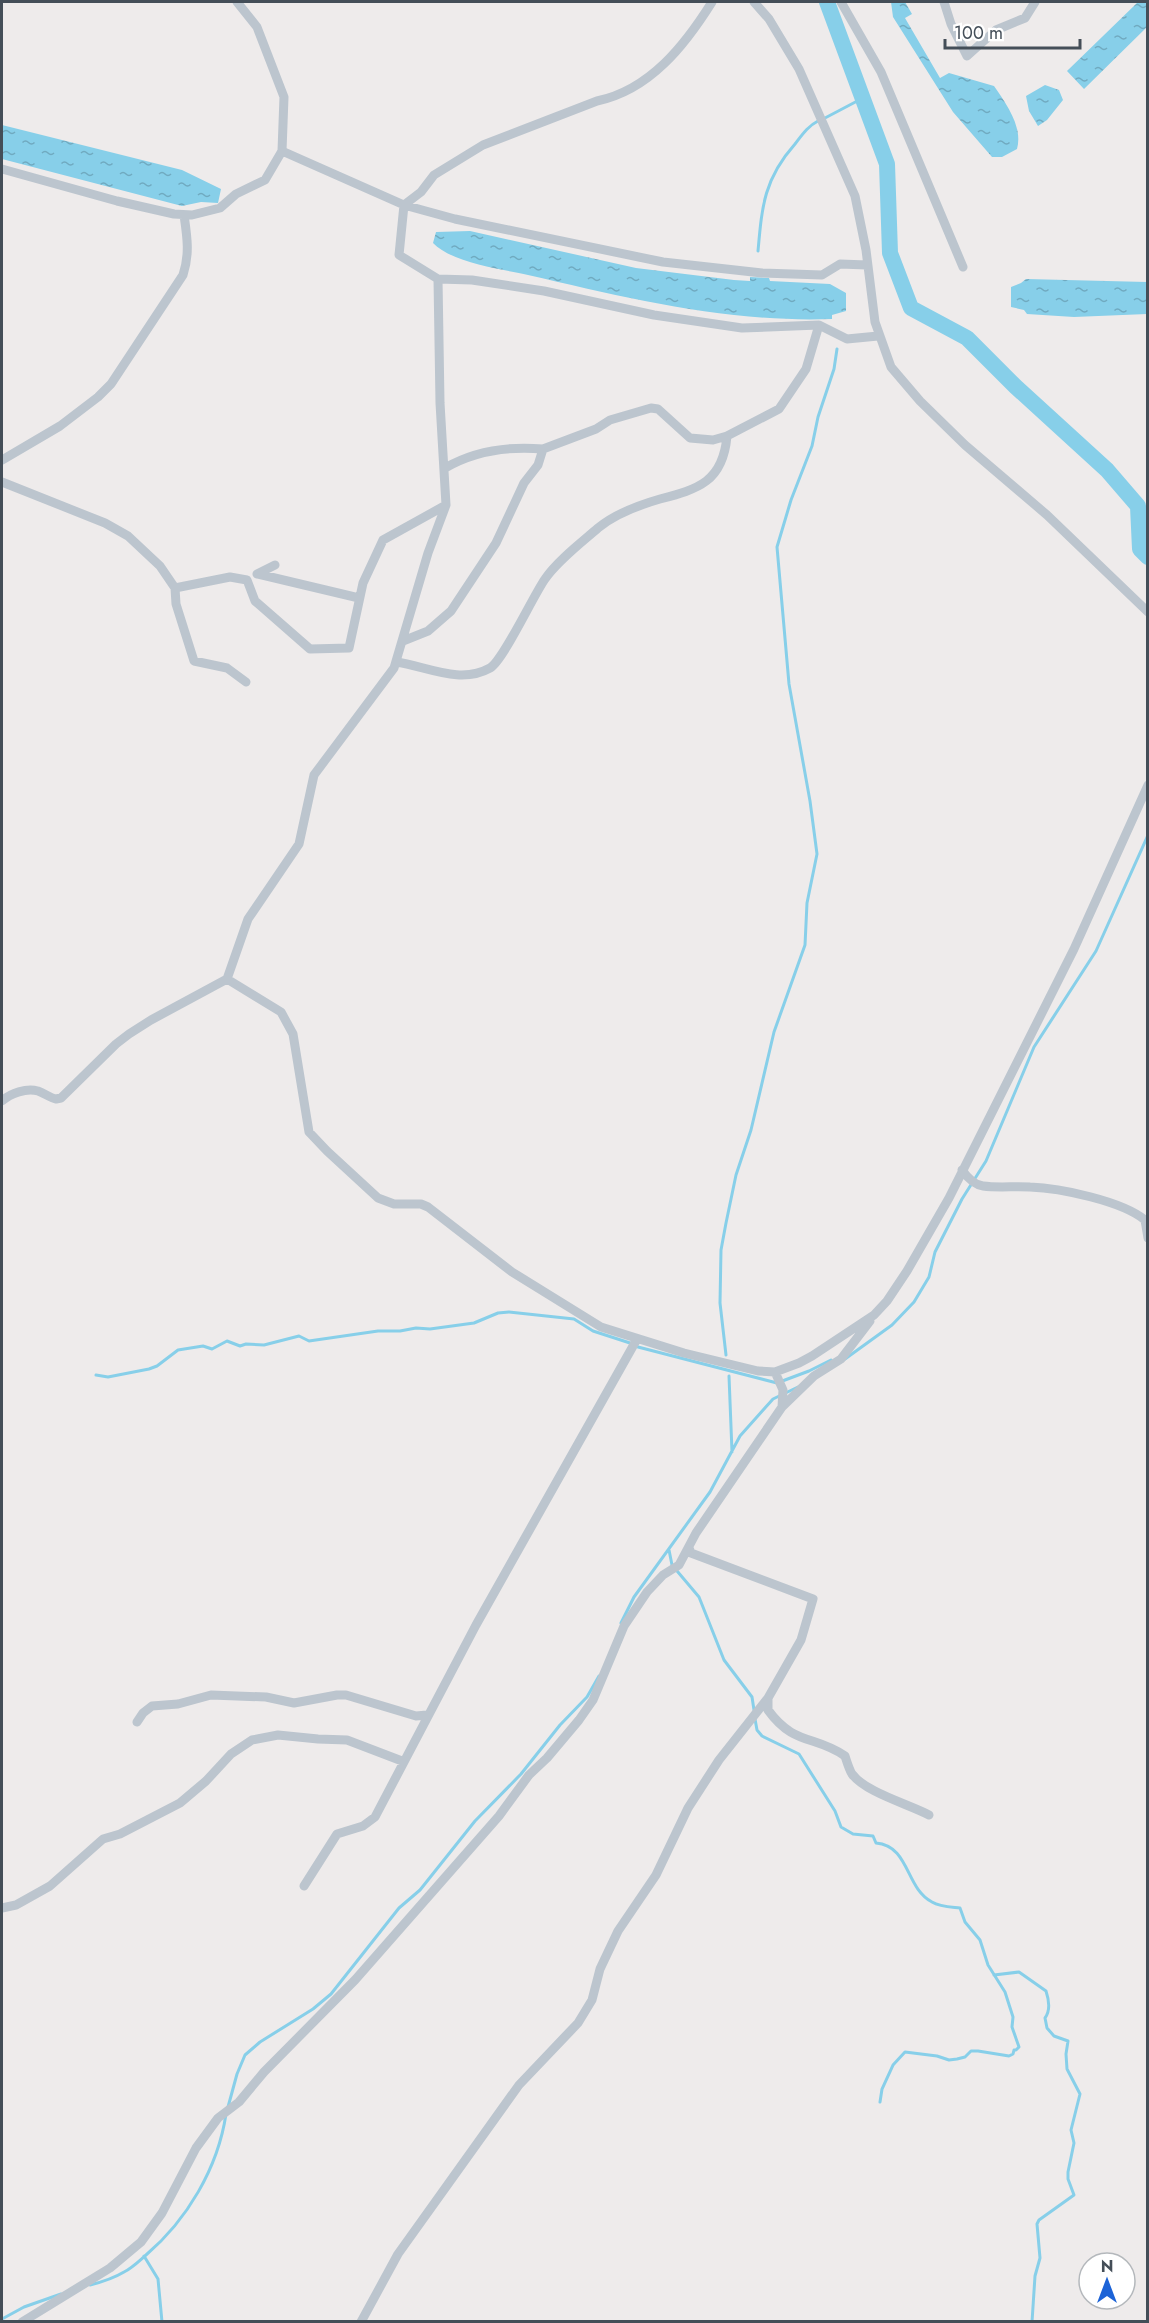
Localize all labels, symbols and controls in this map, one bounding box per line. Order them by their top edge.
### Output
scale bar [945,12,1080,50]
text: 100 m [954,20,1003,46]
north arrow [1077,2251,1137,2311]
text: N [1101,2255,1113,2278]

